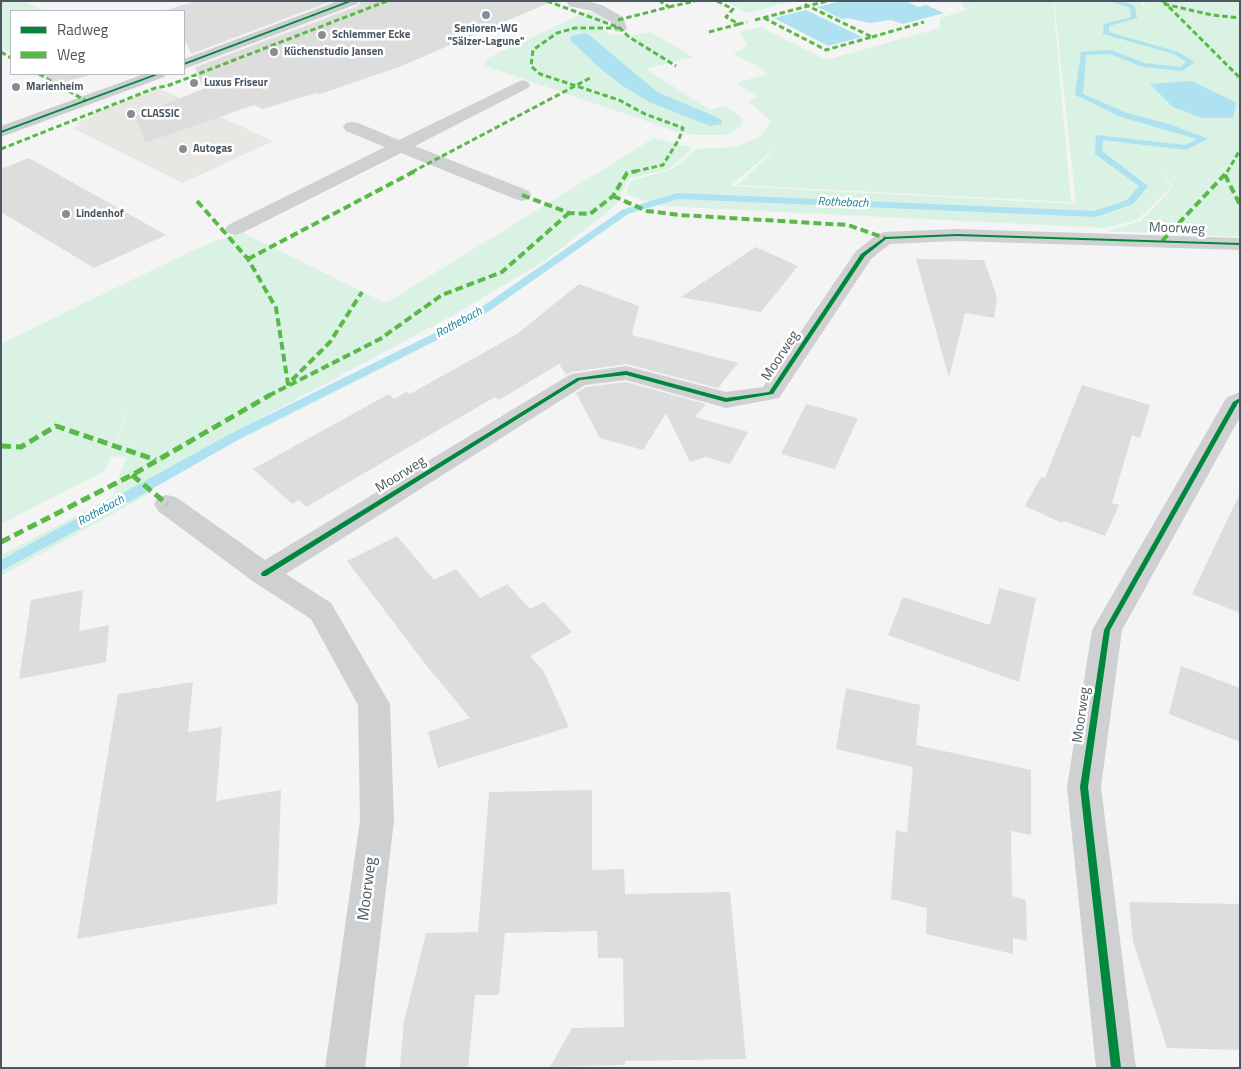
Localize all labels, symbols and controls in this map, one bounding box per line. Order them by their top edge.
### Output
marker: Senioren-WG "Sälzer-Lagune" [480,9,492,21]
legend [10,10,185,75]
text: Radweg [57,18,108,41]
place label: Senioren-WG "Sälzer-Lagune" [448,22,524,48]
place label: Schlemmer Ecke [332,28,410,42]
marker: Schlemmer Ecke [316,29,328,41]
text: Weg [57,43,85,66]
place label: Küchenstudio Jansen [284,45,383,59]
marker: Küchenstudio Jansen [268,46,280,58]
place label: Luxus Friseur [204,76,268,90]
marker: Luxus Friseur [188,77,200,89]
place label: Marienheim [26,80,83,94]
marker: Marienheim [10,81,22,93]
place label: CLASSIC [141,107,180,121]
marker: CLASSIC [125,108,137,120]
place label: Autogas [193,142,232,156]
marker: Autogas [177,143,189,155]
water label: Rothebach [817,195,869,211]
place label: Lindenhof [76,207,124,221]
marker: Lindenhof [60,208,72,220]
street label: Moorweg [1149,220,1205,238]
water label: Rothebach [433,304,485,342]
street label: Moorweg [759,328,803,384]
street label: Moorweg [373,453,429,497]
water label: Rothebach [75,492,127,530]
street label: Moorweg [1070,686,1094,744]
street label: Moorweg [355,856,381,922]

